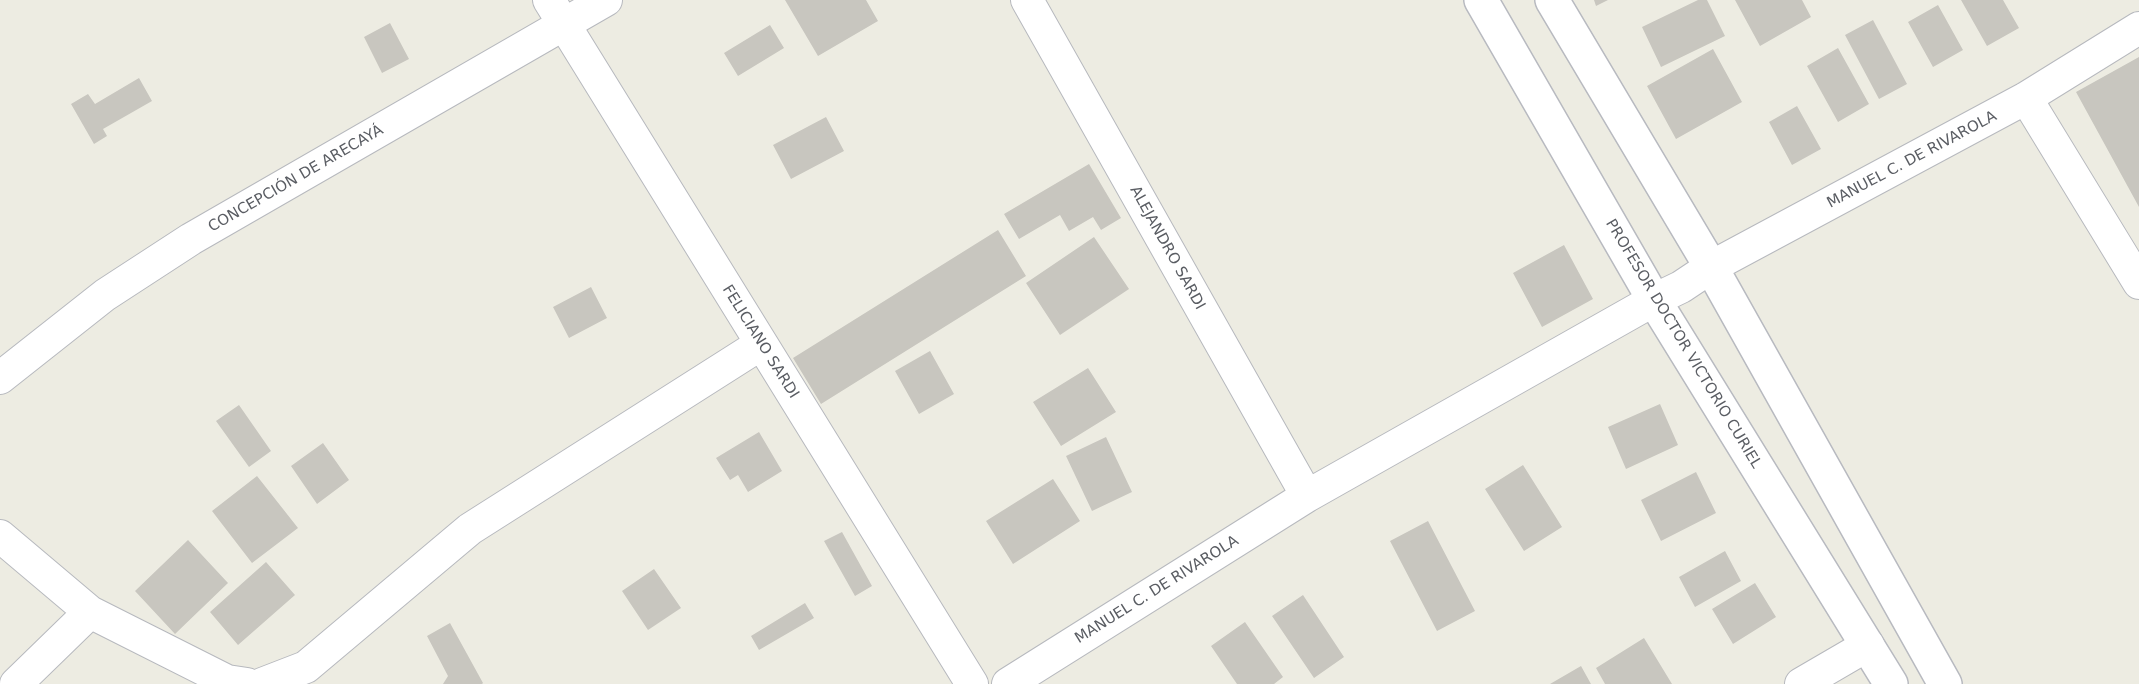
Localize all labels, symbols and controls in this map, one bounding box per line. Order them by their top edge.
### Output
street label: MANUEL C. DE RIVAROLA [1824,108,2000,212]
street label: CONCEPCIÓN DE ARECAYÁ [205,121,387,237]
street label: ALEJANDRO SARDI [1125,183,1209,313]
street label: PROFESOR DOCTOR VICTORIO CURIEL [1601,216,1765,472]
street label: FELICIANO SARDI [718,282,802,402]
street label: MANUEL C. DE RIVAROLA [1072,532,1242,648]

